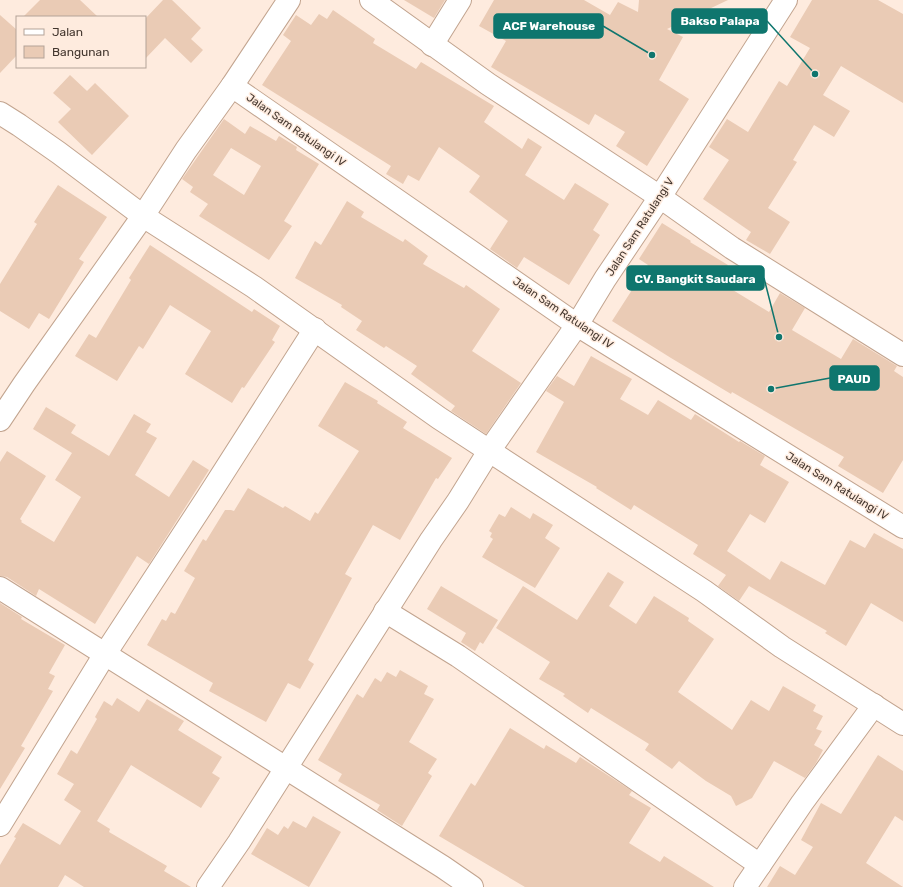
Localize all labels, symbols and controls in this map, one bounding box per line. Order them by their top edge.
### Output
callout: Bakso Palapa [672,9,767,33]
callout: ACF Warehouse [494,14,603,38]
text: Bakso Palapa [680,14,760,28]
legend [16,16,146,68]
text: ACF Warehouse [503,19,595,33]
text: Jalan [52,25,83,39]
text: Bangunan [52,45,109,59]
street label: Jalan Sam Ratulangi IV [244,91,348,169]
street label: Jalan Sam Ratulangi V [603,175,677,279]
callout: CV. Bangkit Saudara [627,266,764,290]
text: CV. Bangkit Saudara [634,272,756,286]
street label: Jalan Sam Ratulangi IV [510,275,616,351]
callout: PAUD [830,366,879,390]
text: PAUD [837,372,871,386]
street label: Jalan Sam Ratulangi IV [783,449,891,523]

